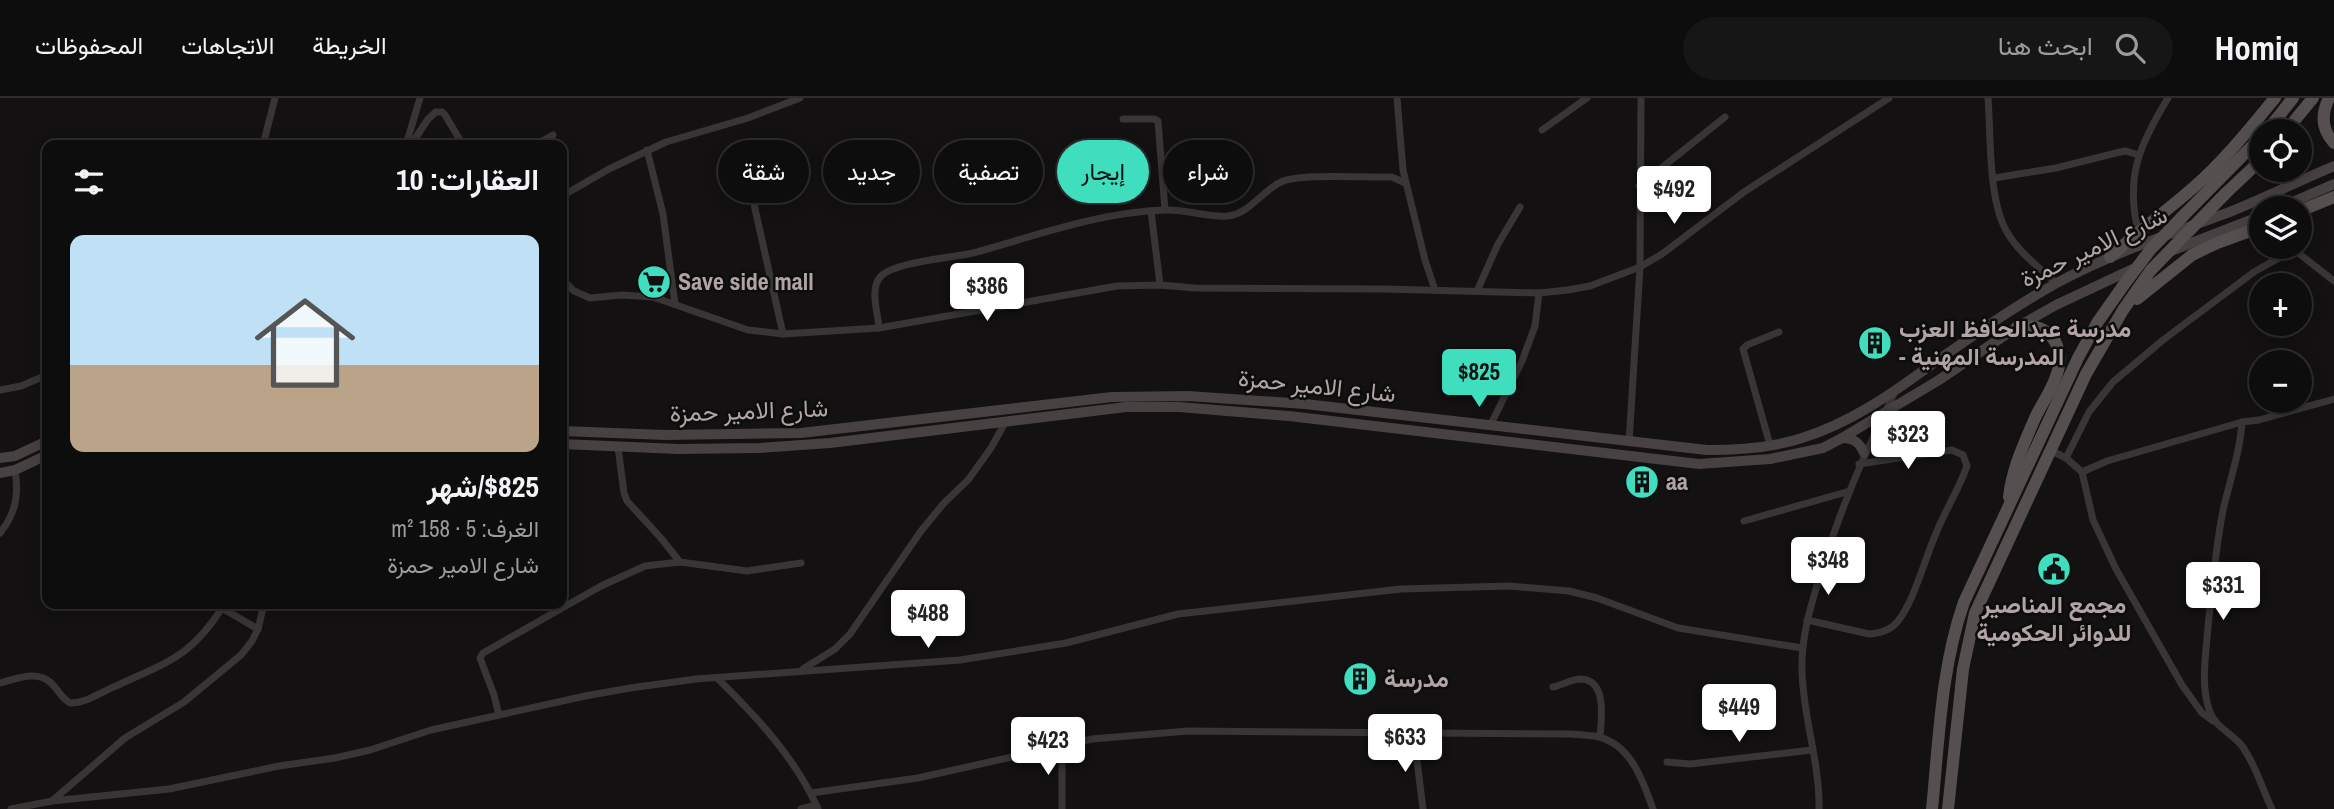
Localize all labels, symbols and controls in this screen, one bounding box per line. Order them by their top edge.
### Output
search box [1683,17,2173,80]
text: Homiq [2215,26,2299,70]
text: ابحث هنا [1998,28,2093,63]
text: المحفوظات [35,29,143,61]
text: الاتجاهات [181,29,274,61]
text: الخريطة [312,29,387,61]
icon: search [2111,29,2149,67]
map controls [2249,119,2312,413]
button: locate [2249,119,2312,182]
chip: شقة [718,140,809,203]
chip: جديد [823,140,920,203]
chip: تصفية [934,140,1043,203]
chip: إيجار [1057,140,1149,203]
chip: شراء [1163,140,1253,203]
text: العقارات: 10 [396,159,539,199]
icon: filters [70,163,108,201]
pin: $492 [1633,166,1715,226]
text: $492 [1653,173,1695,204]
button: layers [2249,196,2312,259]
street label: شارع الامير حمزة [2015,198,2173,295]
supermarket icon: Save side mall [635,263,673,301]
pin: $386 [946,264,1028,323]
place label: Save side mall [678,265,814,297]
text: $386 [966,270,1008,301]
button: + [2249,273,2312,336]
icon: home [242,280,368,406]
place label: مدرسة عبدالحافظ العزب - المدرسة المهنية [1899,312,2131,372]
building icon: مدرسة عبدالحافظ العزب - المدرسة المهنية [1856,324,1894,362]
pin: $825 [1438,350,1520,409]
button: − [2249,350,2312,413]
text: $825 [1458,356,1500,387]
street label: شارع الامير حمزة [1237,361,1398,410]
street label: شارع الامير حمزة [669,391,829,430]
pin: $323 [1867,412,1949,471]
text: $323 [1887,418,1929,449]
building icon: aa [1623,463,1661,501]
place label: aa [1666,465,1688,497]
text: $825/شهر [427,466,539,506]
text: الغرف: 5 · 158 m² [391,513,539,544]
pin: $348 [1787,538,1869,597]
text: $348 [1807,544,1849,575]
text: شارع الامير حمزة [387,549,539,580]
public building icon: مجمع المناصير للدوائر الحكومية [2035,550,2073,588]
pin: $331 [2182,562,2264,622]
text: $331 [2202,569,2244,600]
place label: مجمع المناصير للدوائر الحكومية [1976,588,2132,648]
pin: $488 [887,590,969,650]
text: $488 [907,597,949,628]
building icon: مدرسة [1341,660,1379,698]
place label: مدرسة [1384,662,1449,694]
pin: $449 [1698,684,1780,744]
text: $449 [1718,691,1760,722]
pin: $633 [1364,714,1446,774]
pin: $423 [1007,718,1089,777]
text: $633 [1384,721,1426,752]
text: $423 [1027,724,1069,755]

